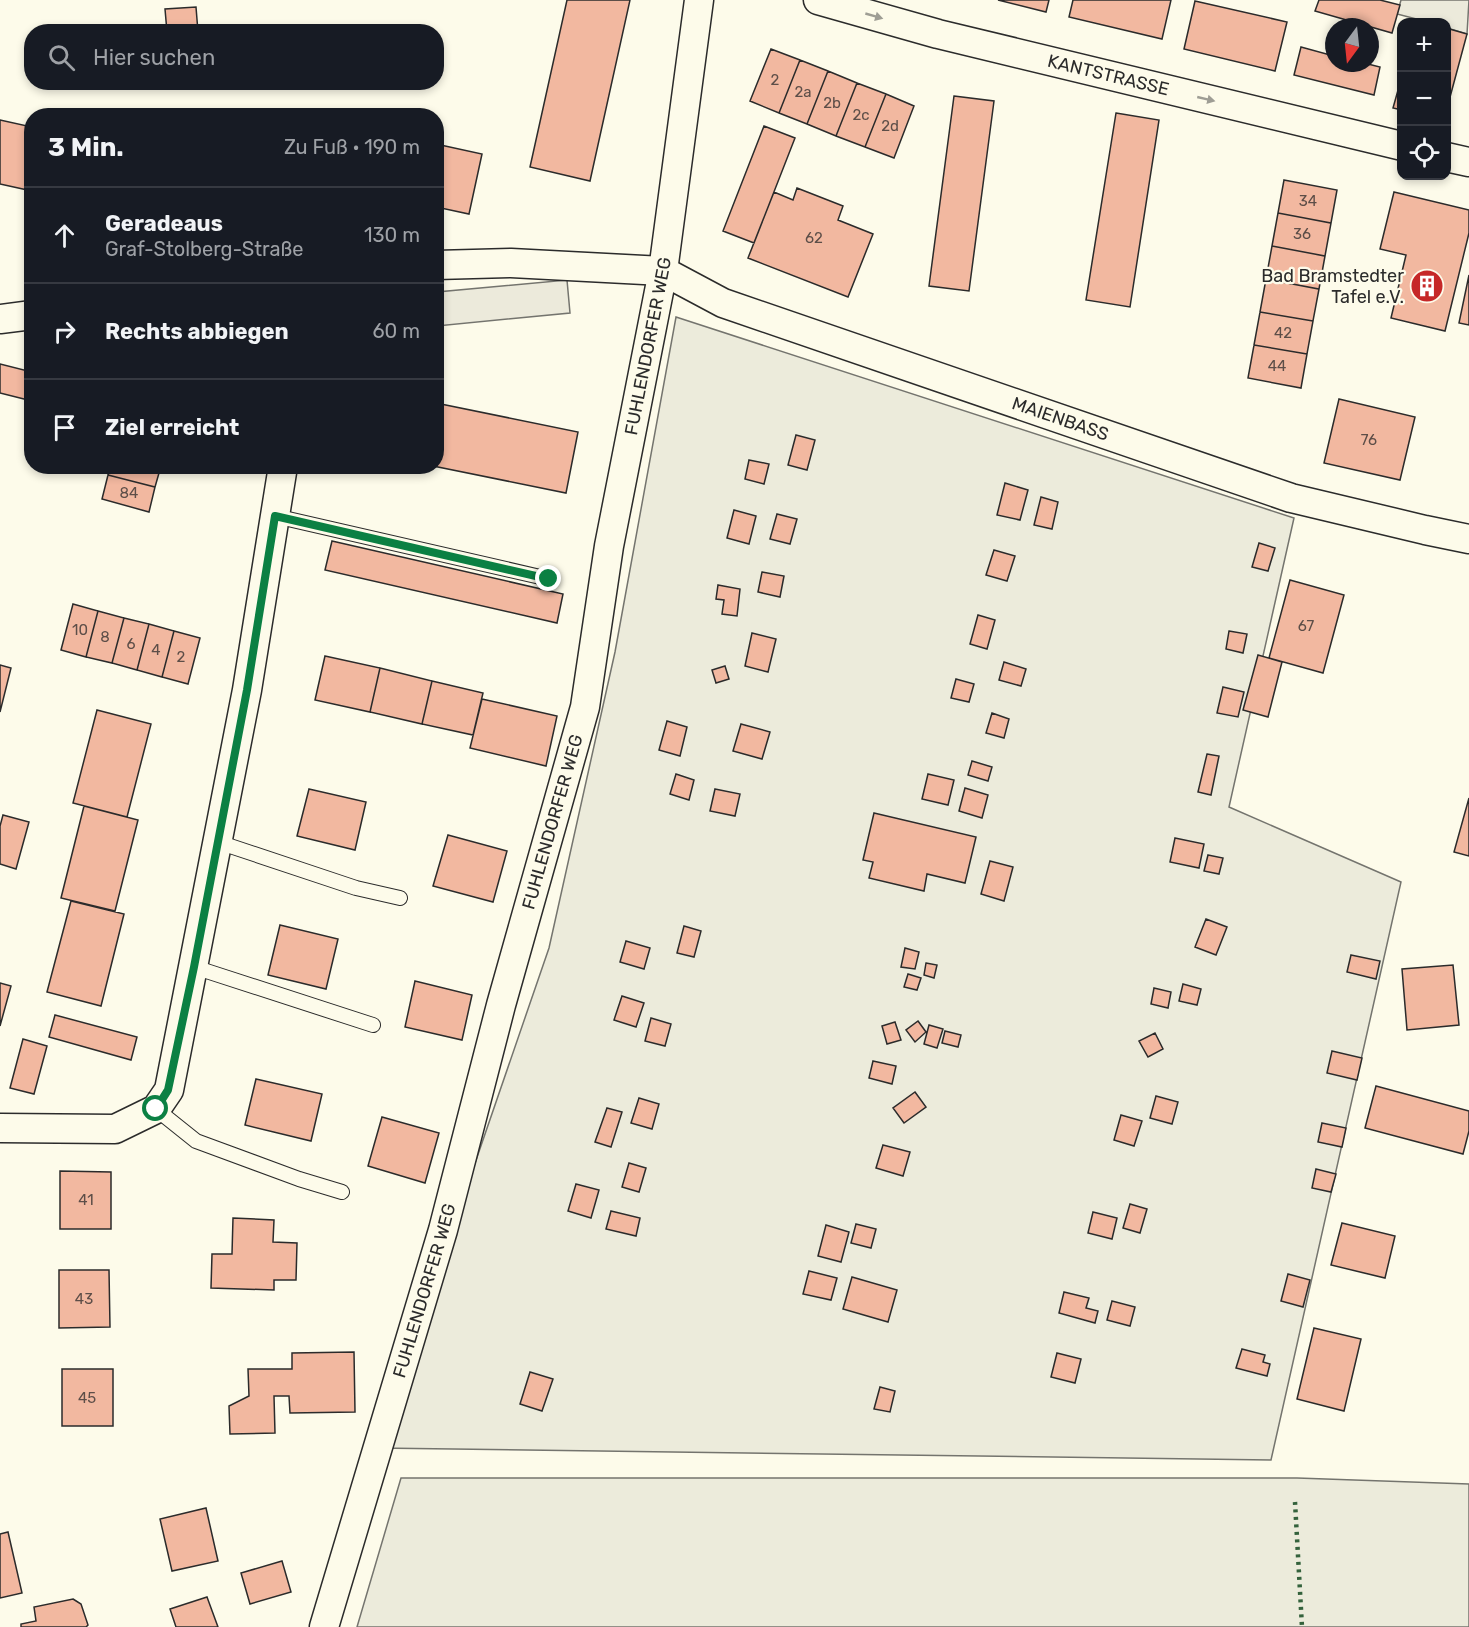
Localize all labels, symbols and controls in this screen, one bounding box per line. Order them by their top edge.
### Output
one-way arrow [865,12,883,21]
north arrow [1325,18,1379,72]
map controls [1397,18,1451,180]
button: + [1397,18,1451,72]
search box [24,24,444,90]
icon: search [45,41,78,74]
text: Hier suchen [93,44,215,71]
street label: KANTSTRASSE [1045,50,1171,100]
house number: 2 [771,71,780,89]
button: − [1397,72,1451,126]
house number: 2a [794,83,812,101]
house number: 2b [823,94,841,112]
one-way arrow [1197,94,1215,104]
house number: 2c [852,106,870,124]
house number: 2d [881,117,899,135]
button: locate [1397,126,1451,180]
text: 3 Min. [48,132,124,163]
text: Zu Fuß · 190 m [284,135,420,159]
house number: 34 [1299,192,1317,210]
text: Geradeaus [105,210,223,237]
icon: ahead [48,219,81,252]
text: 130 m [364,223,420,247]
house number: 36 [1293,225,1311,243]
house number: 62 [805,229,823,247]
text: Graf-Stolberg-Straße [105,237,304,261]
street label: FUHLENDORFER WEG [620,256,676,437]
place label: Bad Bramstedter Tafel e.V. [1261,265,1404,308]
building icon: Bad Bramstedter Tafel e.V. [1409,268,1445,304]
icon: right [48,315,81,348]
text: Rechts abbiegen [105,318,289,345]
text: 60 m [373,319,420,343]
house number: 42 [1274,324,1292,342]
house number: 44 [1268,357,1286,375]
street label: MAIENBASS [1009,392,1112,446]
icon: arrive [48,411,81,444]
text: Ziel erreicht [105,414,239,441]
house number: 76 [1361,431,1377,449]
house number: 84 [120,484,138,502]
route end [535,565,561,591]
house number: 67 [1298,617,1314,635]
house number: 10 [72,621,88,639]
house number: 8 [100,628,110,646]
house number: 6 [126,635,136,653]
house number: 4 [151,641,161,659]
house number: 2 [177,648,186,666]
street label: FUHLENDORFER WEG [517,732,588,912]
route start [142,1095,168,1121]
house number: 41 [78,1191,94,1209]
street label: FUHLENDORFER WEG [388,1201,460,1381]
house number: 43 [75,1290,93,1308]
house number: 45 [78,1389,96,1407]

